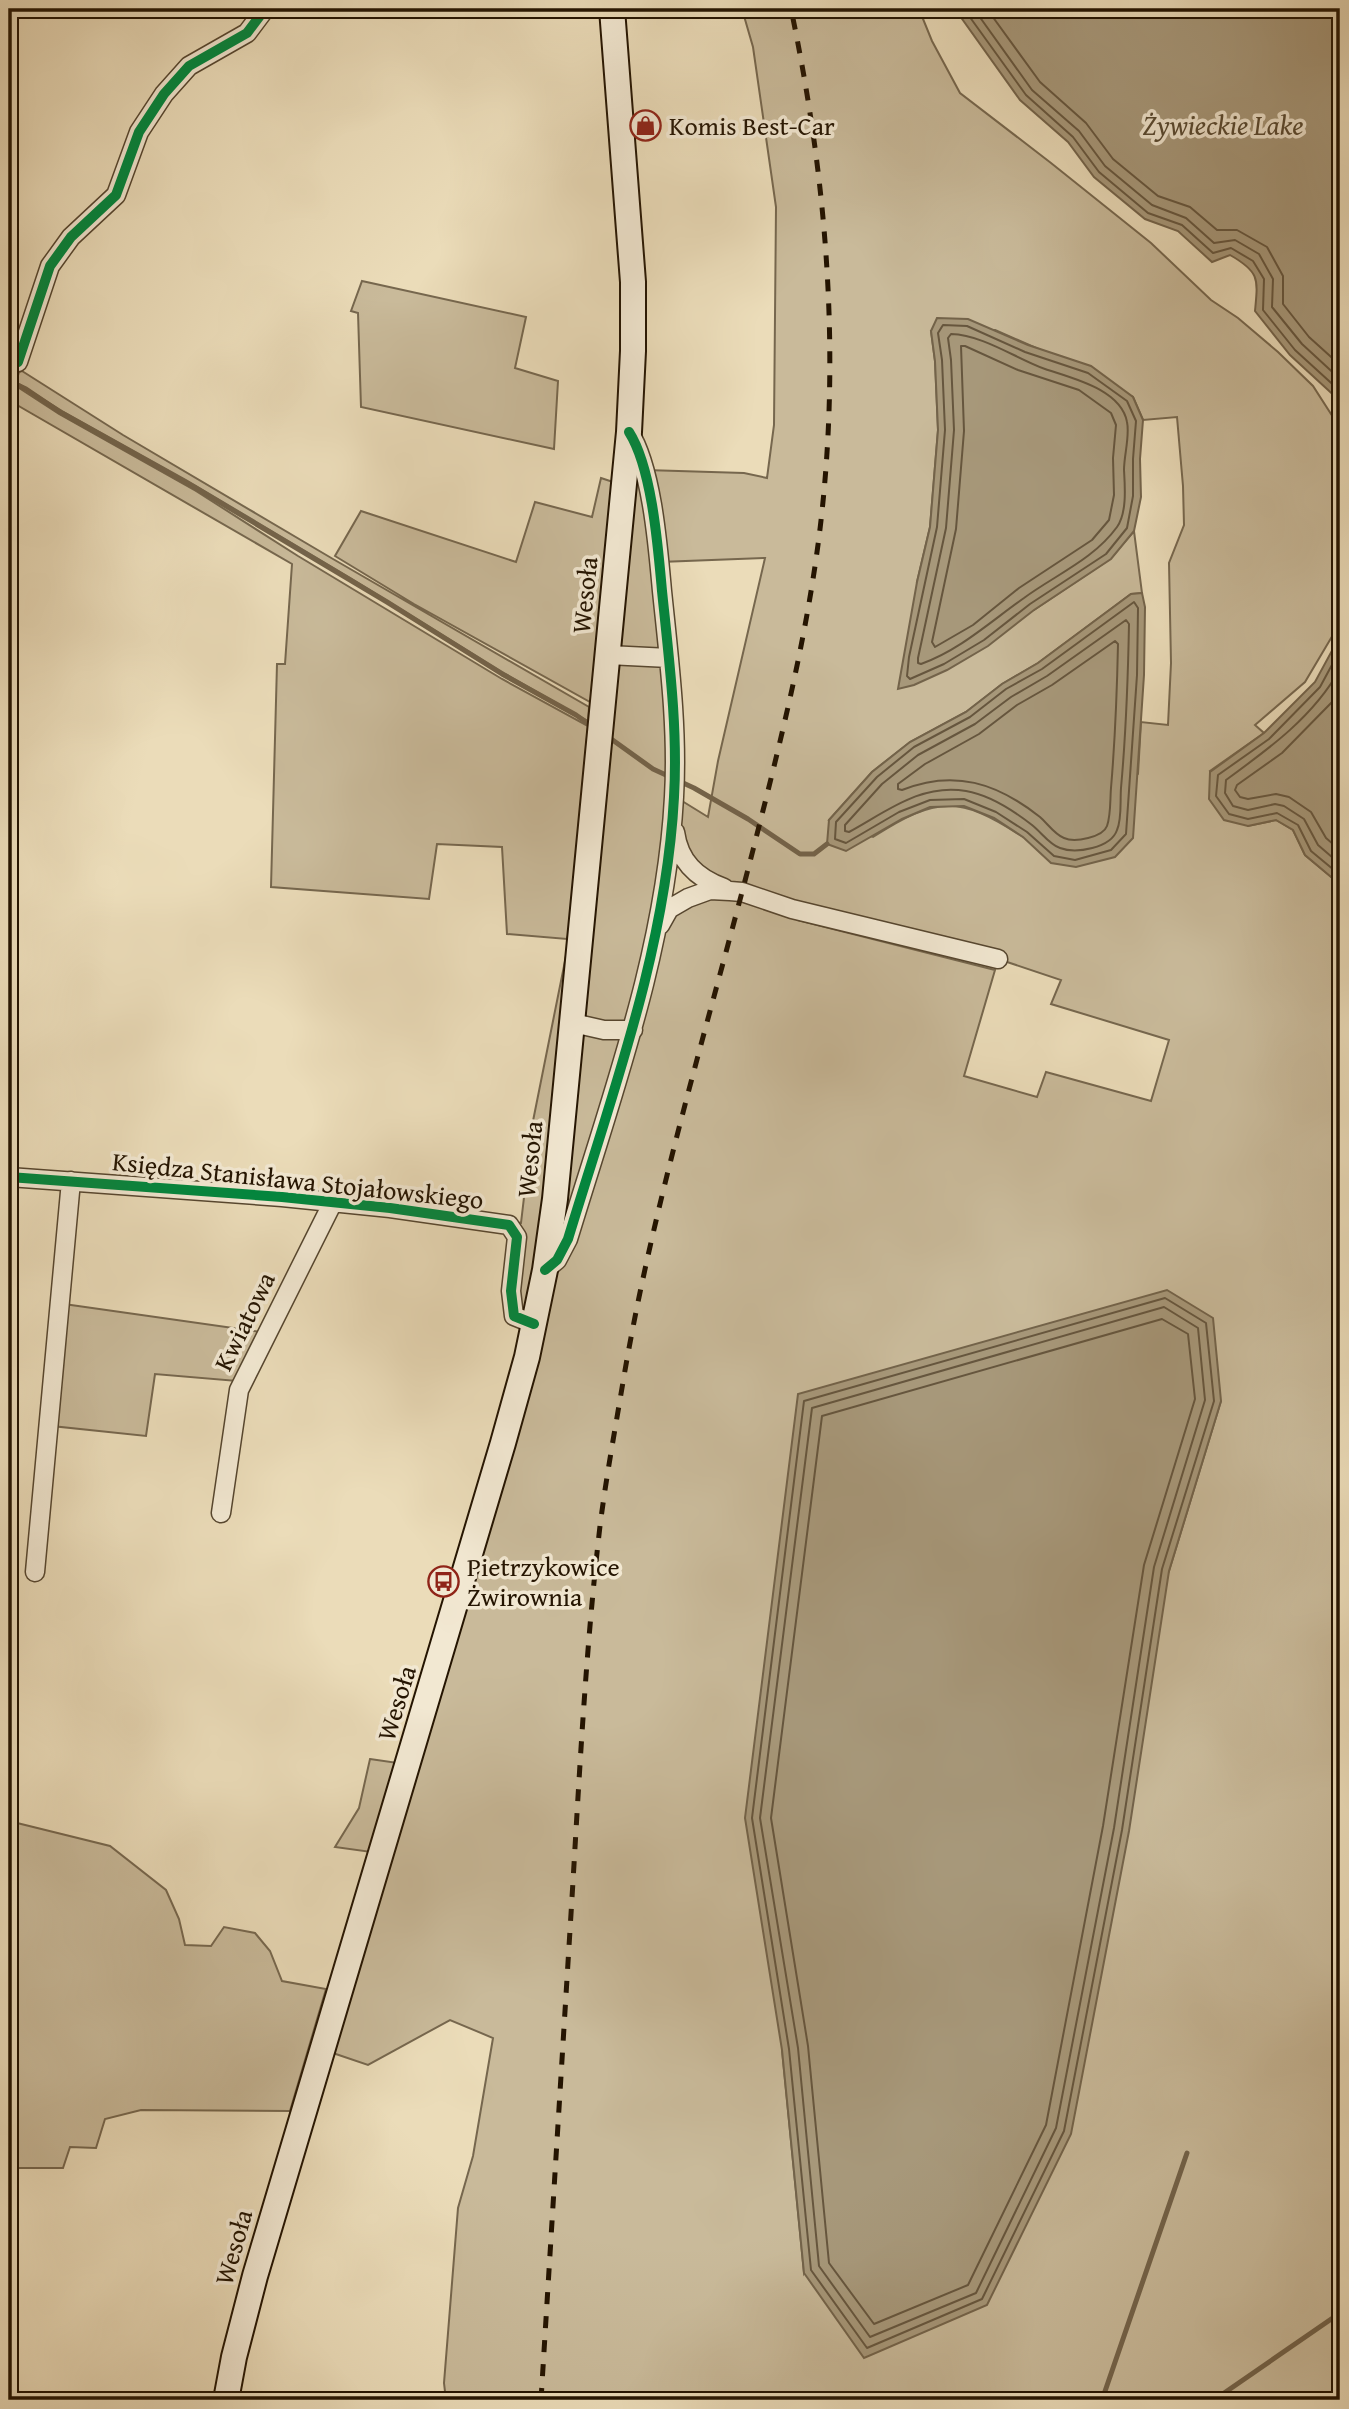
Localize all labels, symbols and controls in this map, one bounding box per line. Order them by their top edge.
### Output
water label: Żywieckie Lake [1143,104,1303,145]
place label: Komis Best-Car [669,106,835,145]
shop icon: Komis Best-Car [629,108,663,142]
street label: Wesoła [561,554,607,635]
street label: Wesoła [506,1118,552,1199]
street label: Księdza Stanisława Stojałowskiego [110,1141,486,1219]
street label: Kwiatowa [203,1264,285,1377]
place label: Pietrzykowice Żwirownia [467,1547,620,1616]
bus stop icon: Pietrzykowice Żwirownia [427,1564,461,1598]
street label: Wesoła [366,1660,426,1745]
street label: Wesoła [204,2204,263,2289]

